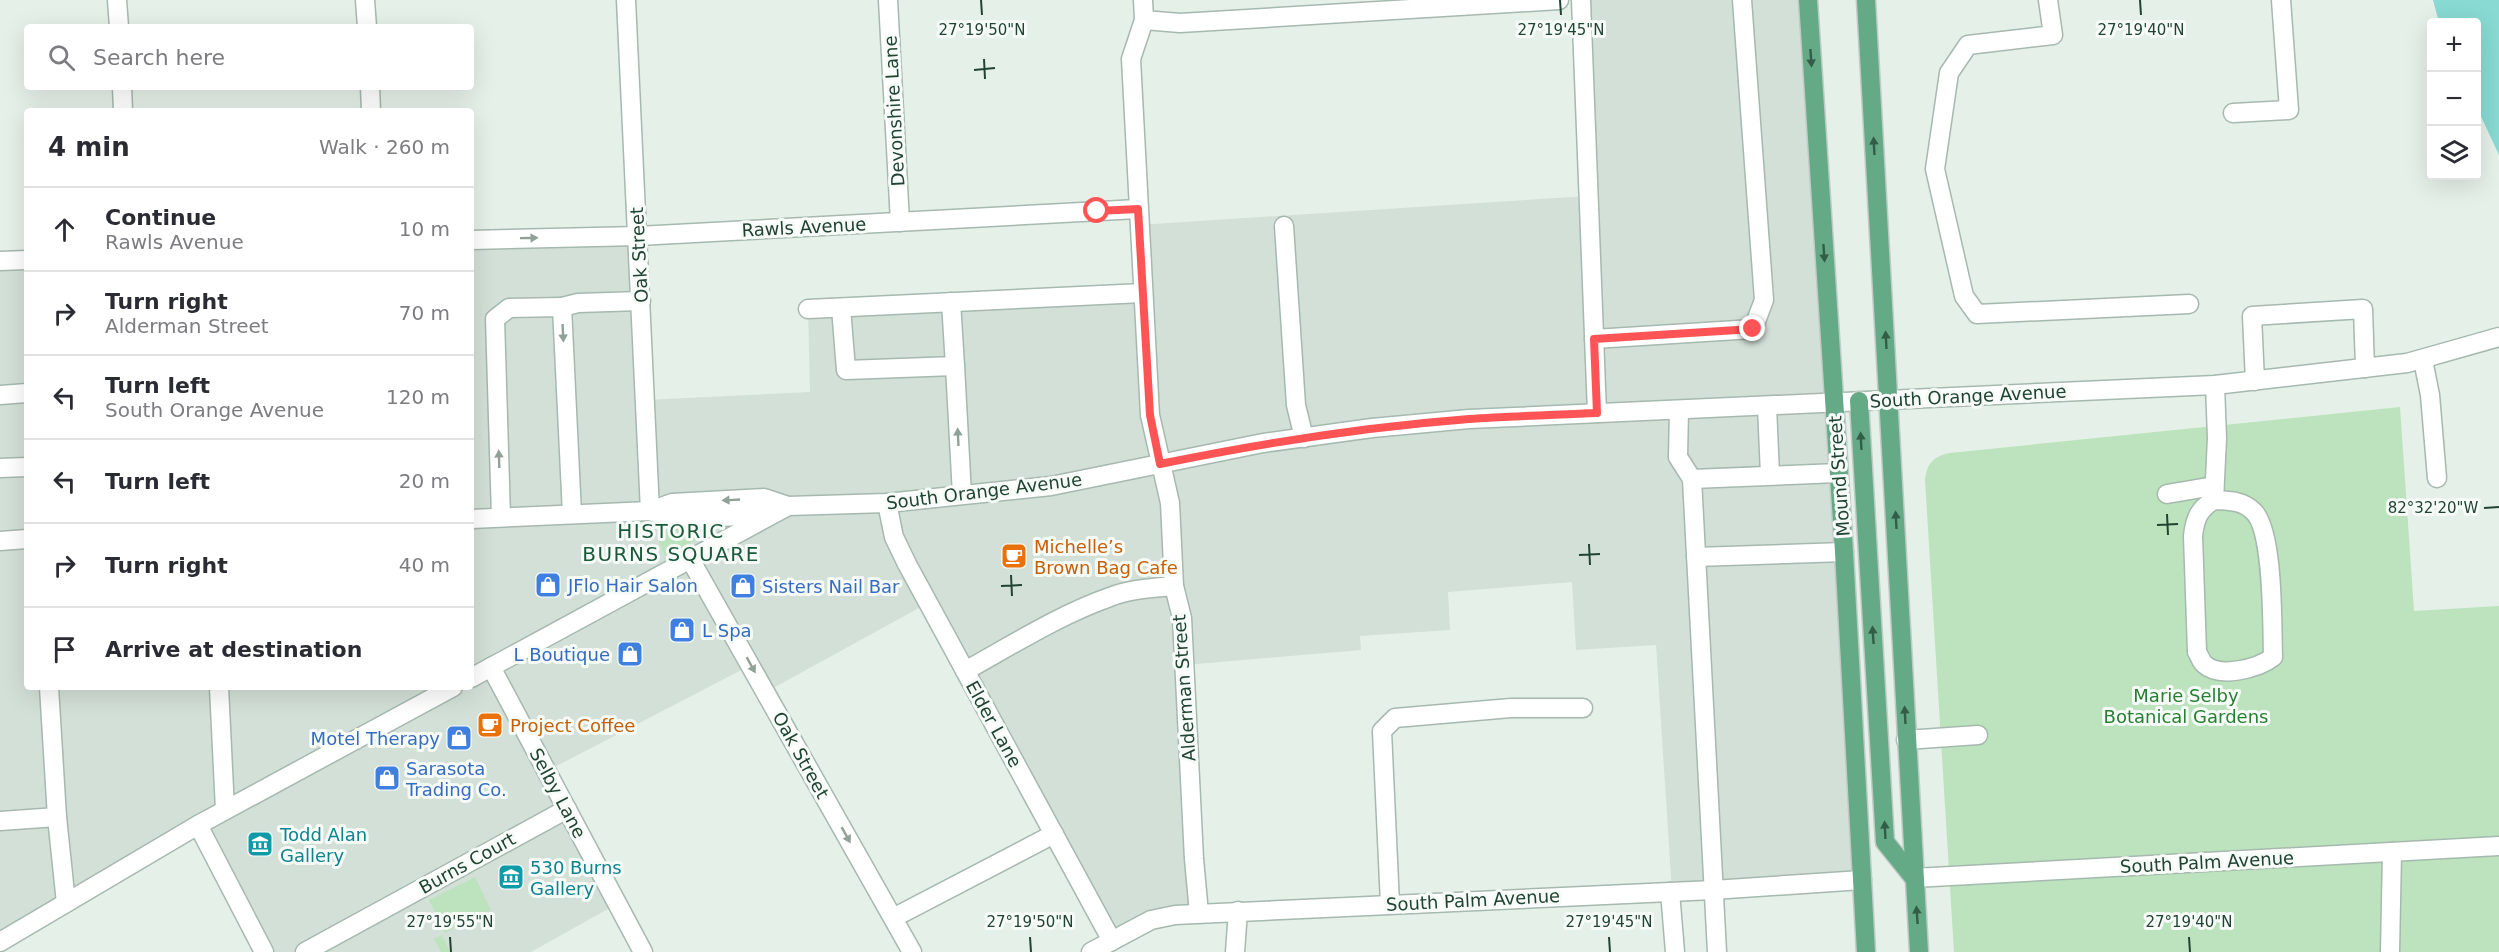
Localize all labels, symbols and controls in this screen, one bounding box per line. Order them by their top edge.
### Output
map controls [2427,18,2481,180]
button: + [2427,18,2481,72]
text: 27°19'50"N [938,21,1026,39]
text: 27°19'45"N [1517,21,1605,39]
text: 27°19'40"N [2097,21,2185,39]
search box [24,24,474,90]
street label: Devonshire Lane [880,35,908,187]
icon: search [45,41,78,74]
text: Search here [93,45,225,70]
one-way arrow [1807,49,1816,68]
button: − [2427,72,2481,126]
button: layers [2427,126,2481,180]
text: 4 min [48,132,130,162]
text: Walk · 260 m [319,135,450,159]
one-way arrow [1870,136,1879,155]
route start [1083,197,1109,223]
text: Continue [105,205,216,230]
street label: Oak Street [626,206,652,304]
icon: ahead [48,213,81,246]
street label: Rawls Avenue [741,213,867,241]
text: 10 m [399,217,450,241]
text: Rawls Avenue [105,230,244,254]
one-way arrow [520,234,539,243]
one-way arrow [1819,243,1829,262]
text: Turn right [105,289,228,314]
icon: right [48,297,81,330]
text: 70 m [399,301,450,325]
text: Alderman Street [105,314,269,338]
route end [1739,315,1765,341]
one-way arrow [559,324,568,343]
one-way arrow [1881,331,1890,350]
text: Turn left [105,373,210,398]
street label: South Orange Avenue [1869,380,2067,412]
icon: left [48,381,81,414]
text: 120 m [386,385,450,409]
text: South Orange Avenue [105,398,324,422]
street label: Mound Street [1824,415,1854,537]
one-way arrow [954,427,963,446]
one-way arrow [1856,431,1866,450]
one-way arrow [495,449,504,468]
icon: left [48,465,81,498]
text: Turn left [105,469,210,494]
text: 20 m [399,469,450,493]
street label: South Orange Avenue [885,469,1083,513]
one-way arrow [721,495,740,504]
text: 82°32'20"W [2388,499,2478,517]
one-way arrow [1891,511,1900,530]
district label: HISTORIC BURNS SQUARE [582,519,760,566]
place label: Michelle’s Brown Bag Cafe [1034,536,1178,578]
cafe icon: Michelle’s Brown Bag Cafe [999,541,1029,571]
icon: right [48,549,81,582]
text: Turn right [105,553,228,578]
text: 40 m [399,553,450,577]
shop icon: JFlo Hair Salon [533,570,563,600]
shop icon: Sisters Nail Bar [728,571,758,601]
place label: JFlo Hair Salon [567,575,698,596]
place label: Sisters Nail Bar [762,576,900,597]
street label: Alderman Street [1168,614,1200,762]
shop icon: L Spa [667,615,697,645]
place label: L Spa [702,620,752,641]
one-way arrow [1868,626,1877,645]
icon: arrive [48,633,81,666]
text: Arrive at destination [105,637,362,662]
shop icon: L Boutique [615,639,645,669]
place label: L Boutique [514,644,610,665]
one-way arrow [746,656,756,673]
street label: Elder Lane [962,677,1026,771]
park label: Marie Selby Botanical Gardens [2104,685,2268,727]
one-way arrow [1901,706,1910,725]
street label: Oak Street [769,708,833,802]
cafe icon: Project Coffee [475,710,505,740]
place label: Project Coffee [510,715,635,736]
shop icon: Motel Therapy [444,723,474,753]
place label: Motel Therapy [311,728,440,749]
street label: Selby Lane [526,744,590,842]
place label: Sarasota Trading Co. [405,758,507,800]
shop icon: Sarasota Trading Co. [372,763,402,793]
one-way arrow [1880,821,1889,840]
place label: Todd Alan Gallery [279,824,367,866]
one-way arrow [841,827,851,844]
street label: Burns Court [415,828,519,898]
museum icon: Todd Alan Gallery [245,829,275,859]
street label: South Palm Avenue [2119,847,2295,877]
place label: 530 Burns Gallery [530,857,622,899]
museum icon: 530 Burns Gallery [496,862,526,892]
street label: South Palm Avenue [1385,885,1561,915]
one-way arrow [1912,906,1921,925]
text: 27°19'55"N [406,913,494,931]
text: 27°19'50"N [986,913,1074,931]
text: 27°19'45"N [1565,913,1653,931]
text: 27°19'40"N [2145,913,2233,931]

